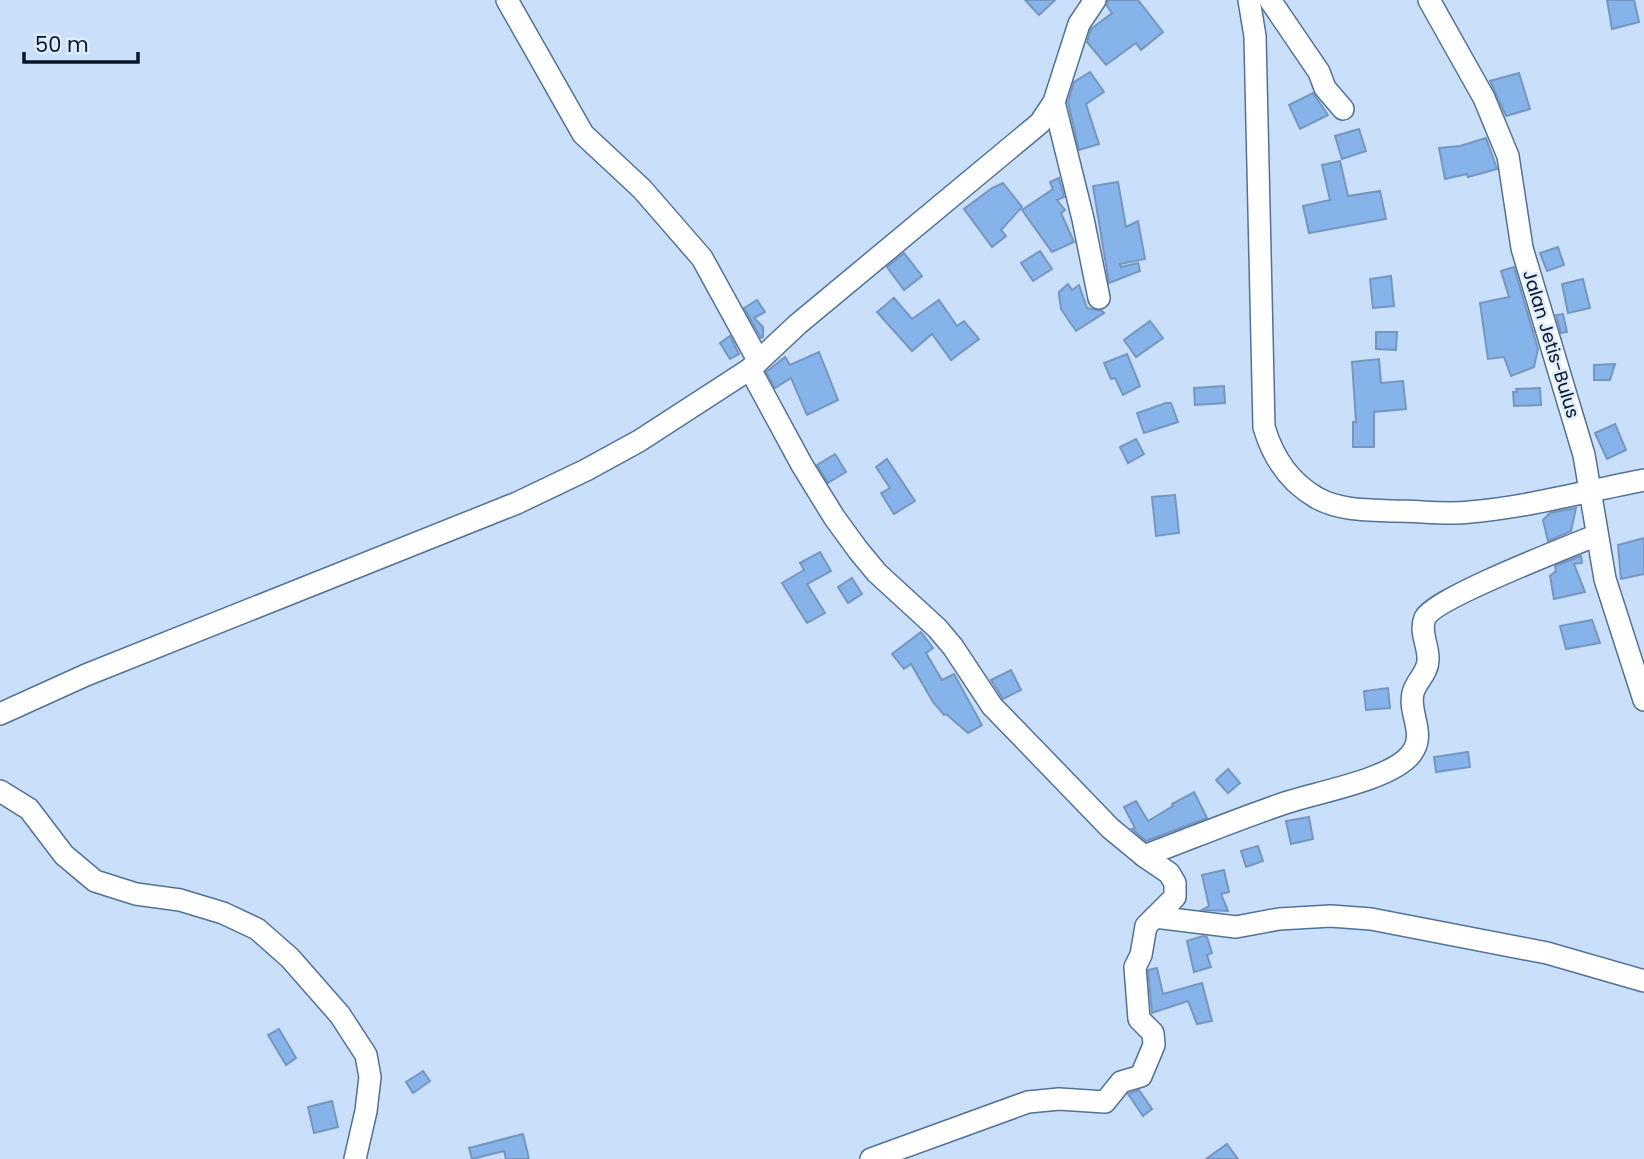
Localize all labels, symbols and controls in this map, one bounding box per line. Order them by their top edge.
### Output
scale bar [24,21,138,65]
text: 50 m [35,30,89,59]
street label: Jalan Jetis-Bulus [1517,267,1586,421]

